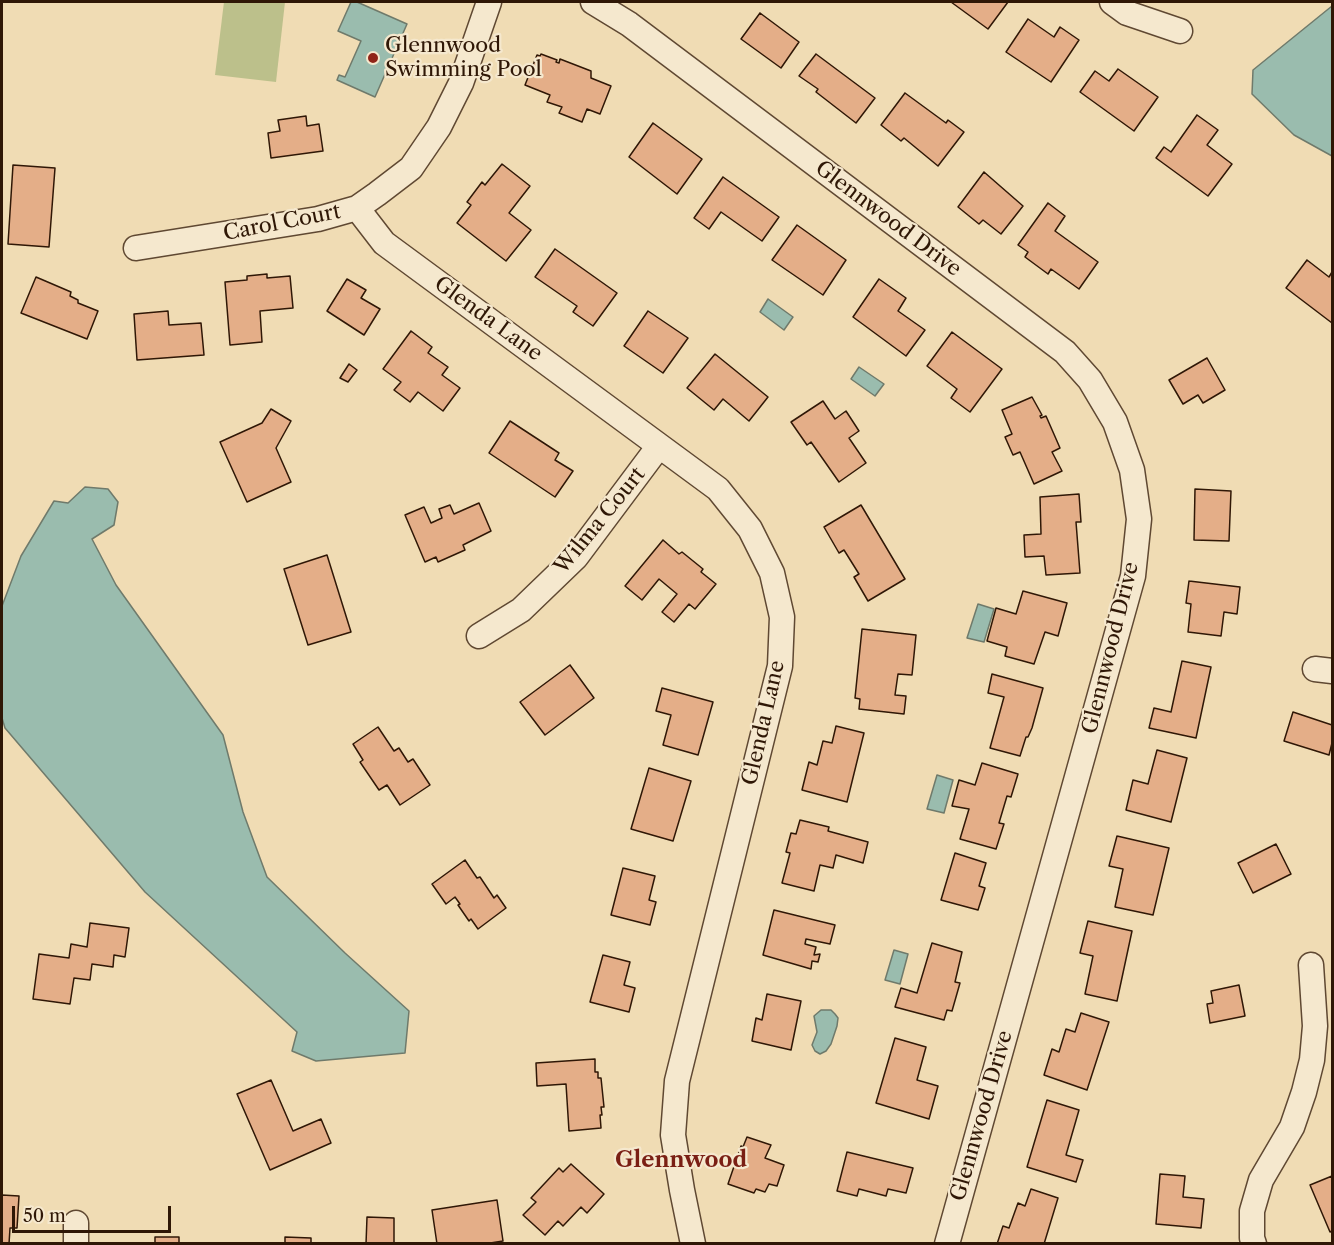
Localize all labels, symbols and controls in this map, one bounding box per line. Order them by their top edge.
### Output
place label: Glennwood Swimming Pool [385,33,542,83]
marker: Glennwood Swimming Pool [366,51,380,65]
street label: Glennwood Drive [810,156,966,282]
street label: Carol Court [221,199,343,247]
street label: Glenda Lane [429,271,547,367]
street label: Wilma Court [549,463,651,579]
street label: Glennwood Drive [1077,559,1145,737]
street label: Glenda Lane [737,658,791,788]
street label: Glennwood Drive [946,1028,1018,1204]
district label: Glennwood [615,1148,747,1174]
scale bar [15,1194,174,1232]
text: 50 m [23,1205,66,1227]

